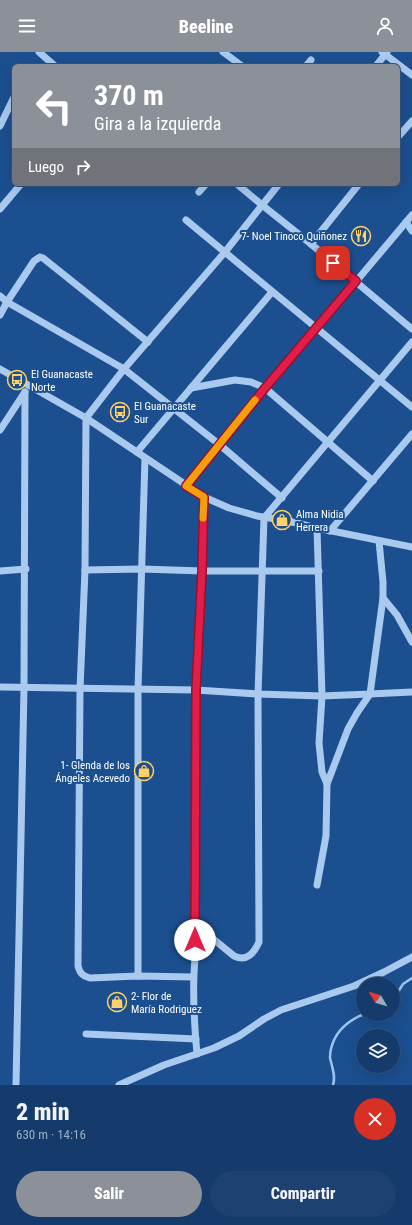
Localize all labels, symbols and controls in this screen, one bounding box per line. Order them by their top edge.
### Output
icon: menu [16,15,38,37]
icon: person [374,15,396,37]
text: Beeline [179,16,233,37]
text: 370 m [94,79,164,112]
icon: left [28,80,80,132]
text: Gira a la izquierda [94,113,221,134]
icon: right [72,156,94,178]
text: Luego [28,158,64,176]
restaurant icon: 7- Noel Tinoco Quiñonez [350,225,372,247]
place label: 7- Noel Tinoco Quiñonez [241,230,347,243]
pin [316,246,350,280]
icon: arrive [322,252,344,274]
place label: El Guanacaste Norte [31,368,93,394]
bus stop icon: El Guanacaste Norte [6,369,28,391]
place label: El Guanacaste Sur [134,400,196,426]
bus stop icon: El Guanacaste Sur [109,401,131,423]
place label: Alma Nidia Herrera [296,508,344,534]
shop icon: Alma Nidia Herrera [271,509,293,531]
place label: 1- Glenda de los Ángeles Acevedo [55,759,130,785]
shop icon: 1- Glenda de los Ángeles Acevedo [133,760,155,782]
position arrow [174,919,216,961]
north arrow [356,977,400,1021]
map controls [356,977,400,1073]
place label: 2- Flor de María Rodriguez [131,990,202,1016]
shop icon: 2- Flor de María Rodriguez [106,991,128,1013]
button: layers [356,1029,400,1073]
text: 2 min [16,1098,70,1126]
button: close [354,1098,396,1140]
text: 630 m · 14:16 [16,1127,86,1142]
button: Salir [16,1171,202,1217]
button: Compartir [210,1171,396,1217]

